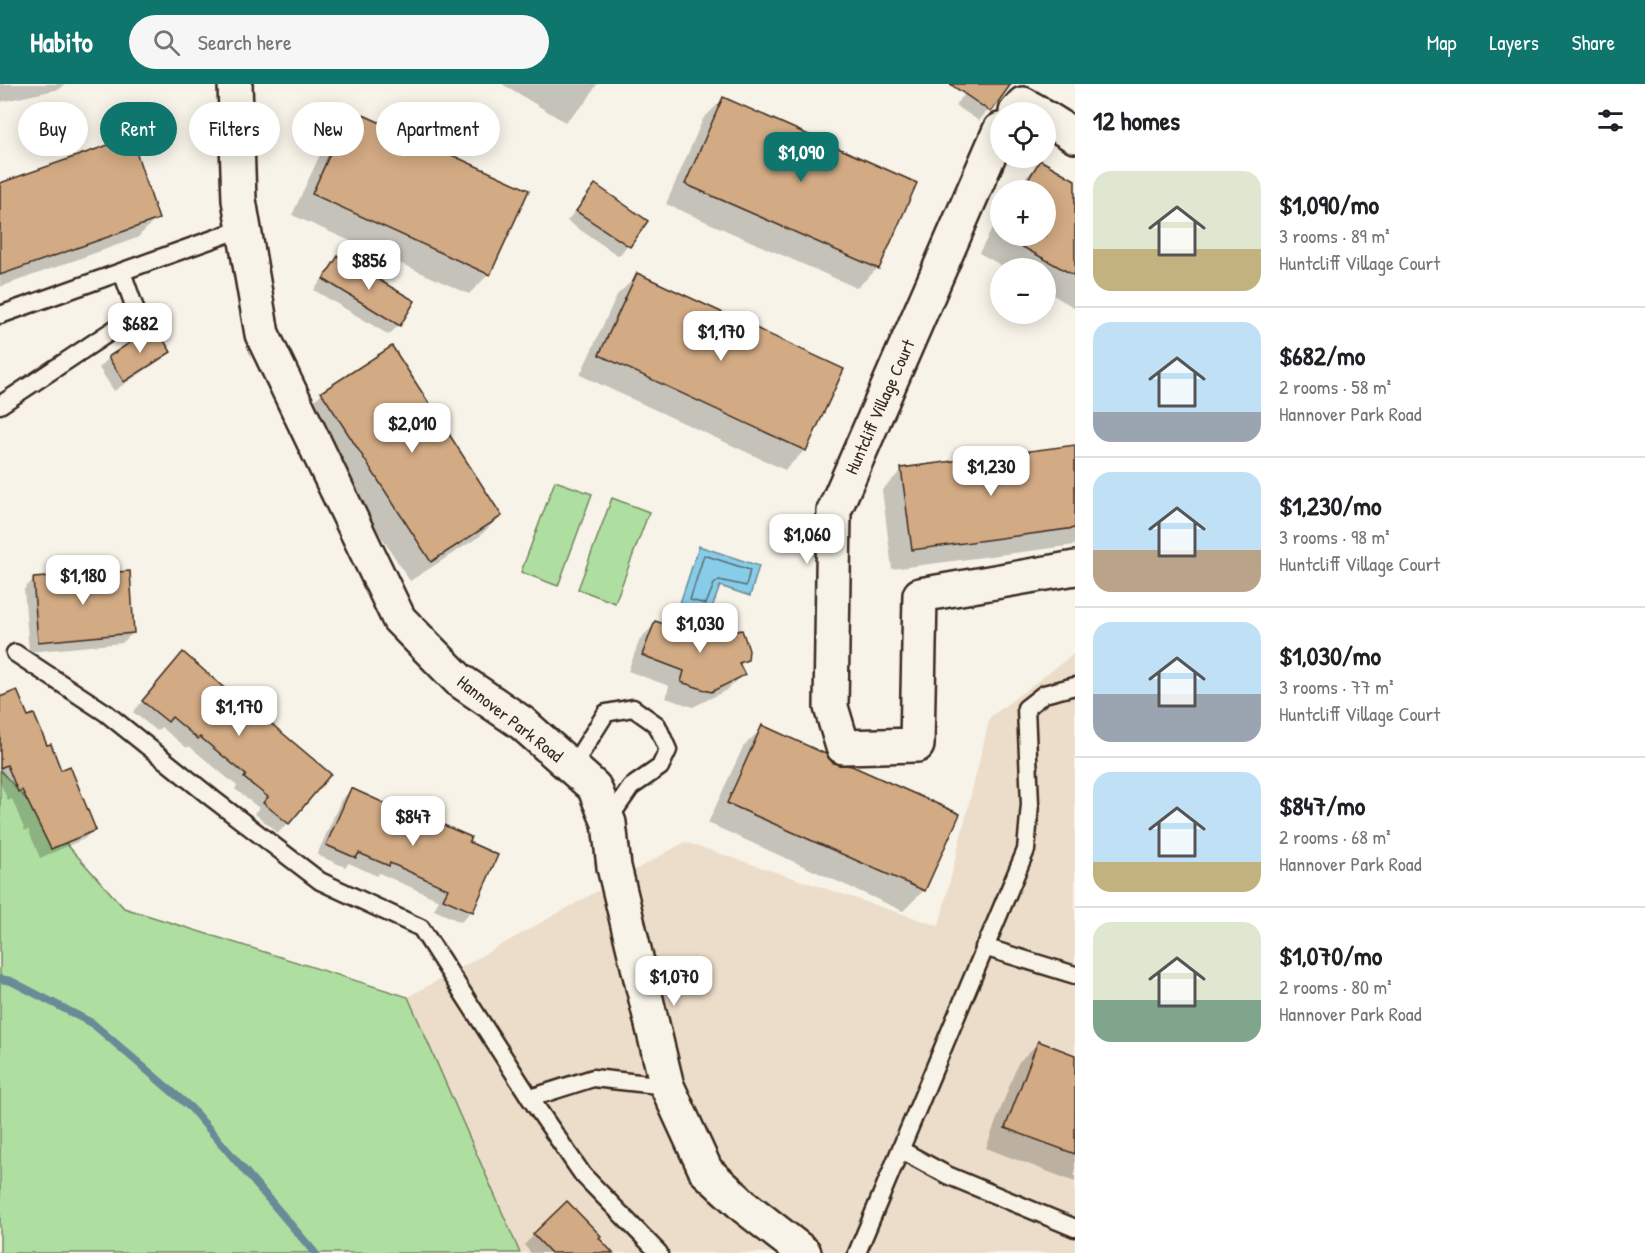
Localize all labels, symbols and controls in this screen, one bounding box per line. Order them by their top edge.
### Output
search box [129,15,549,69]
text: Habito [30,23,93,61]
icon: search [150,26,183,59]
text: Search here [198,27,292,57]
text: Map [1427,28,1456,57]
text: Layers [1489,28,1539,57]
text: Share [1572,28,1615,57]
chip: Buy [18,102,88,156]
chip: Rent [100,102,177,156]
chip: Filters [189,102,280,156]
chip: New [292,102,364,156]
chip: Apartment [376,102,500,156]
map controls [990,102,1056,324]
button: locate [990,102,1056,168]
text: 12 homes [1093,103,1180,138]
icon: filters [1594,104,1627,137]
pin: $1,090 [752,132,850,183]
text: $1,090 [778,138,824,165]
button: + [990,180,1056,246]
text: $1,090/mo [1279,187,1379,222]
icon: home [1141,195,1213,267]
text: 3 rooms · 89 m² [1279,222,1390,249]
pin: $856 [333,240,405,291]
text: $856 [351,246,387,273]
text: Huntcliff Village Court [1279,249,1440,276]
button: − [990,258,1056,324]
pin: $682 [104,303,176,354]
text: $682 [122,309,158,336]
pin: $1,170 [672,311,770,362]
text: $1,170 [697,317,745,344]
street label: Huntcliff Village Court [839,335,921,478]
text: $682/mo [1279,338,1365,373]
icon: home [1141,346,1213,418]
text: 2 rooms · 58 m² [1279,373,1391,400]
text: Hannover Park Road [1279,400,1421,427]
pin: $2,010 [363,403,461,454]
text: $2,010 [388,409,436,436]
pin: $1,230 [942,446,1040,497]
text: $1,230 [967,452,1015,479]
text: $1,230/mo [1279,488,1382,523]
icon: home [1141,496,1213,568]
pin: $1,060 [758,514,856,565]
text: $1,060 [783,520,831,547]
text: 3 rooms · 98 m² [1279,523,1390,550]
text: Huntcliff Village Court [1279,550,1440,577]
pin: $1,180 [34,555,132,606]
text: $1,180 [60,561,106,588]
pin: $1,030 [651,603,749,654]
text: $1,030 [676,609,724,636]
text: $1,030/mo [1279,638,1381,673]
icon: home [1141,646,1213,718]
street label: Hannover Park Road [452,669,569,768]
text: 3 rooms · 77 m² [1279,673,1393,700]
pin: $1,170 [190,686,288,737]
text: $1,170 [215,692,263,719]
text: Huntcliff Village Court [1279,700,1440,727]
text: $847/mo [1279,788,1365,823]
pin: $847 [377,796,449,847]
icon: home [1141,796,1213,868]
text: $847 [395,802,431,829]
text: 2 rooms · 68 m² [1279,823,1391,850]
text: Hannover Park Road [1279,850,1421,877]
text: $1,070/mo [1279,938,1382,973]
icon: home [1141,946,1213,1018]
pin: $1,070 [625,956,723,1007]
text: $1,070 [649,962,699,989]
text: 2 rooms · 80 m² [1279,973,1392,1000]
text: Hannover Park Road [1279,1000,1421,1027]

